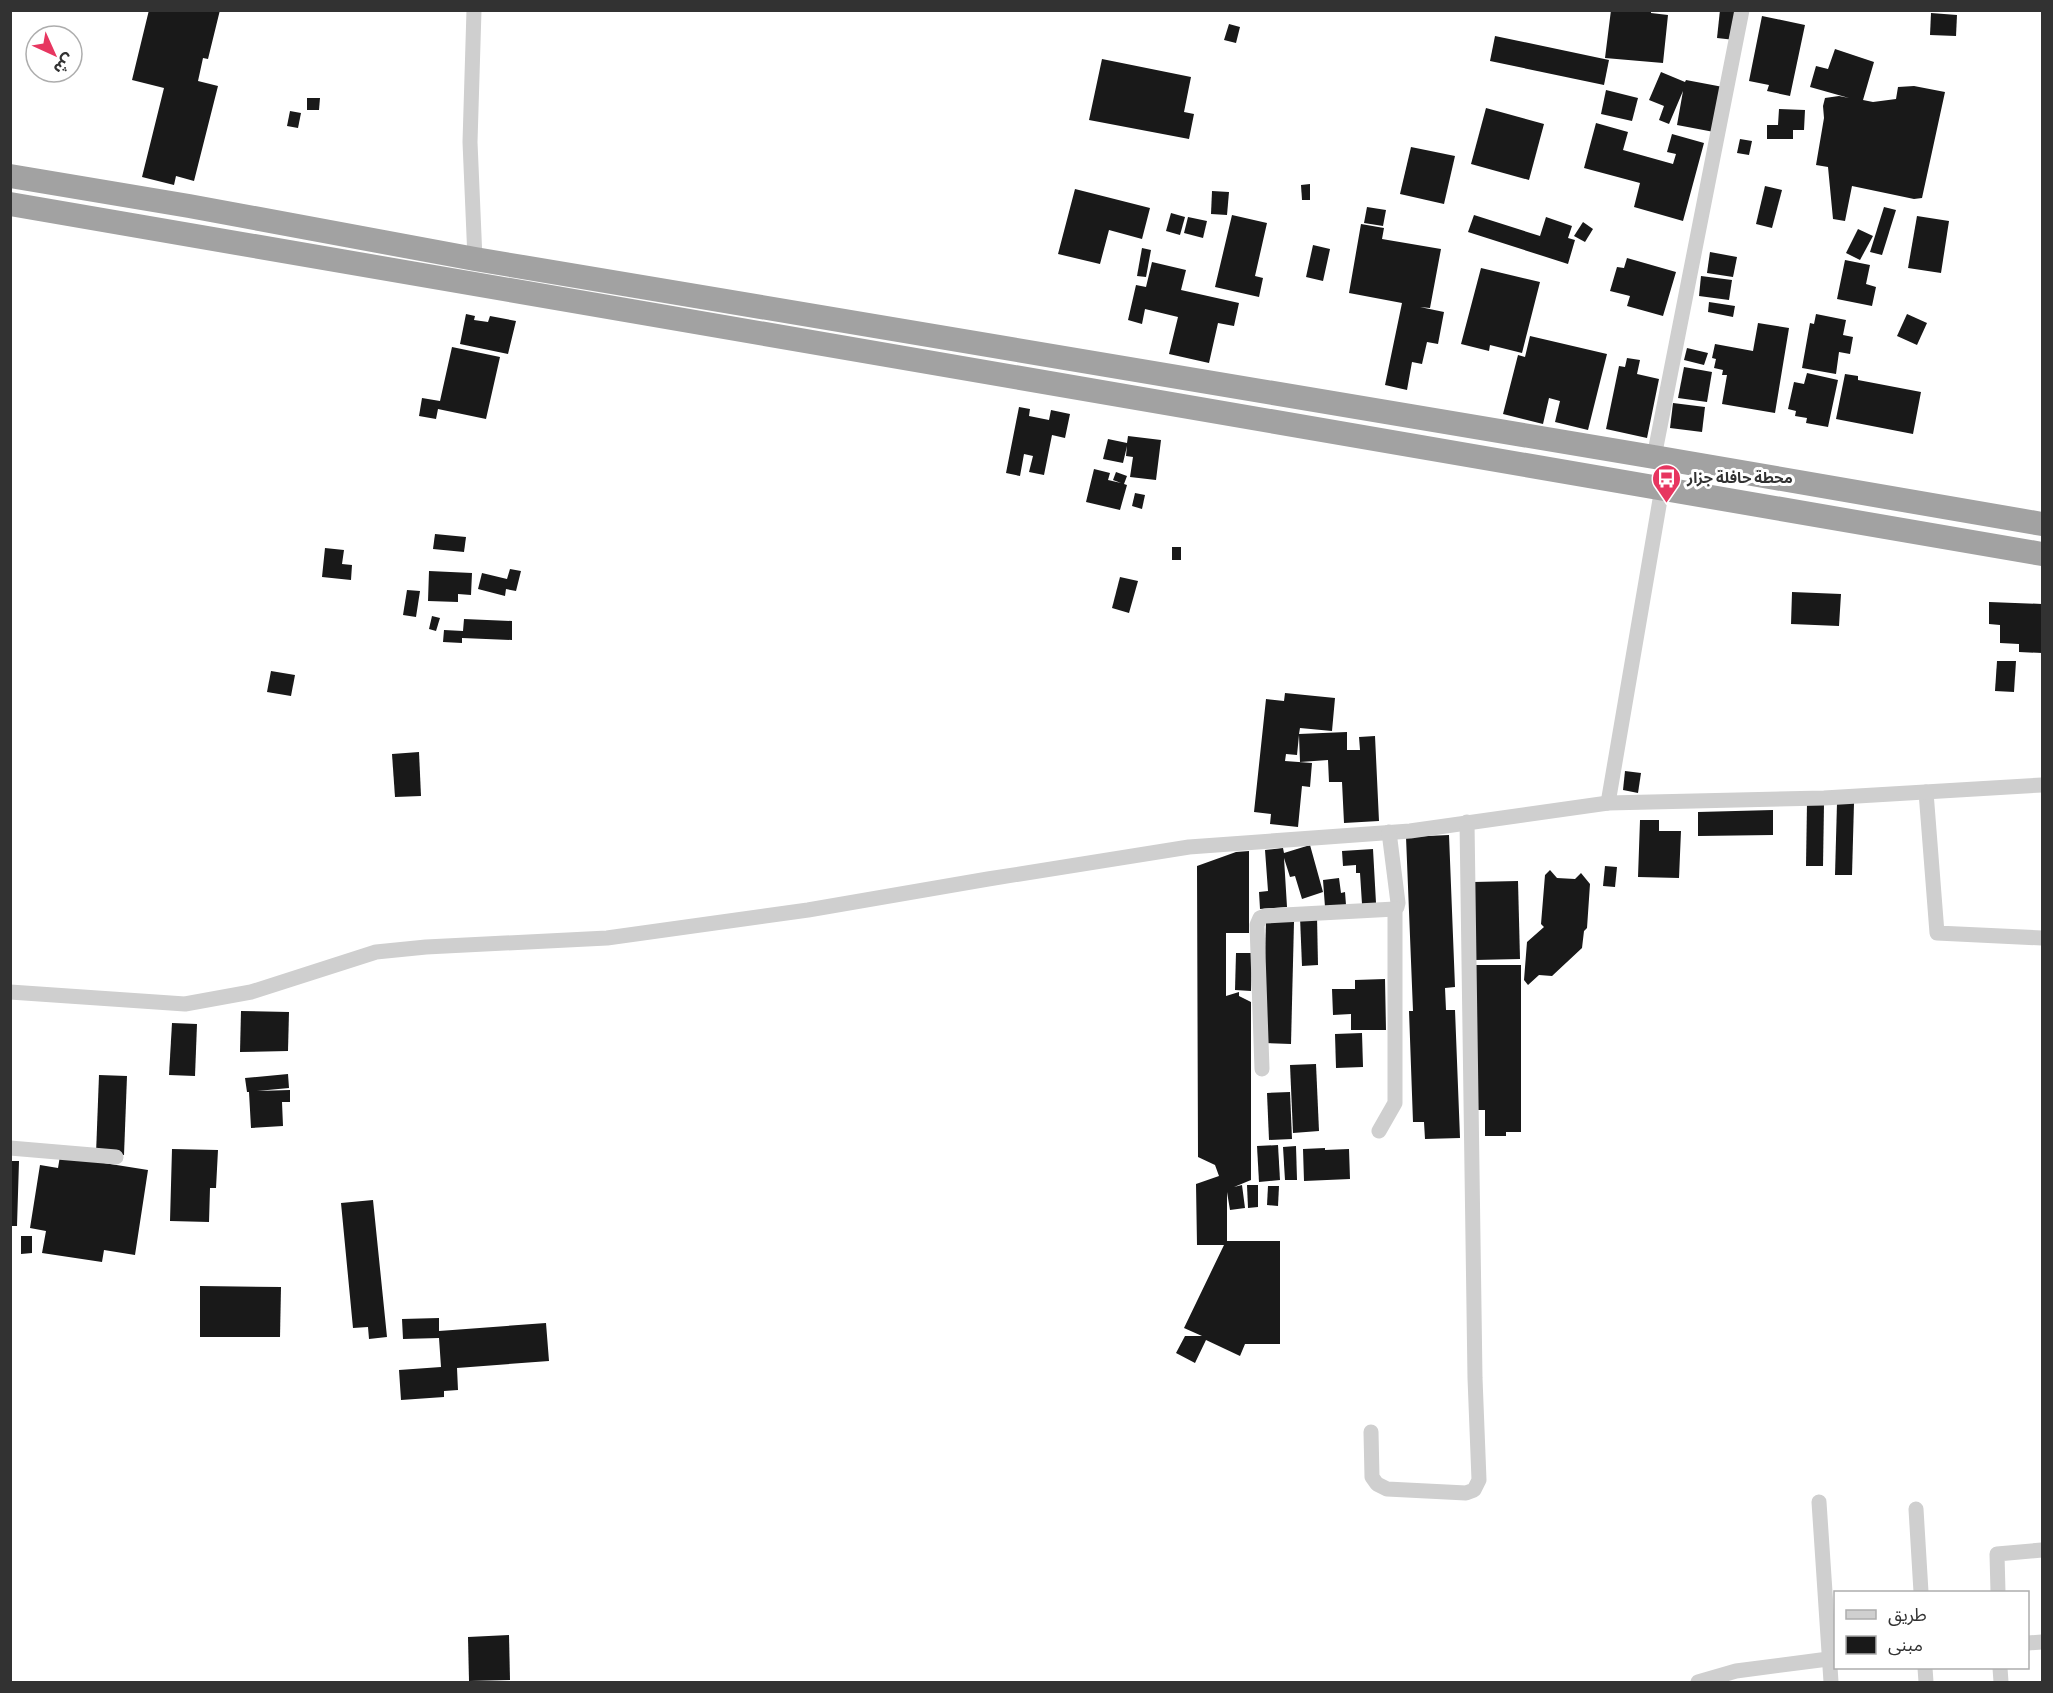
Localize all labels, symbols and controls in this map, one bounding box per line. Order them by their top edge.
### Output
north arrow [24,24,84,84]
text: ش [48,48,79,79]
bus stop icon: محطة حافلة جزار [1650,462,1682,504]
place label: محطة حافلة جزار [1686,468,1793,489]
legend [1834,1591,2029,1669]
text: طريق [1888,1603,1927,1628]
text: مبنى [1888,1633,1923,1658]

